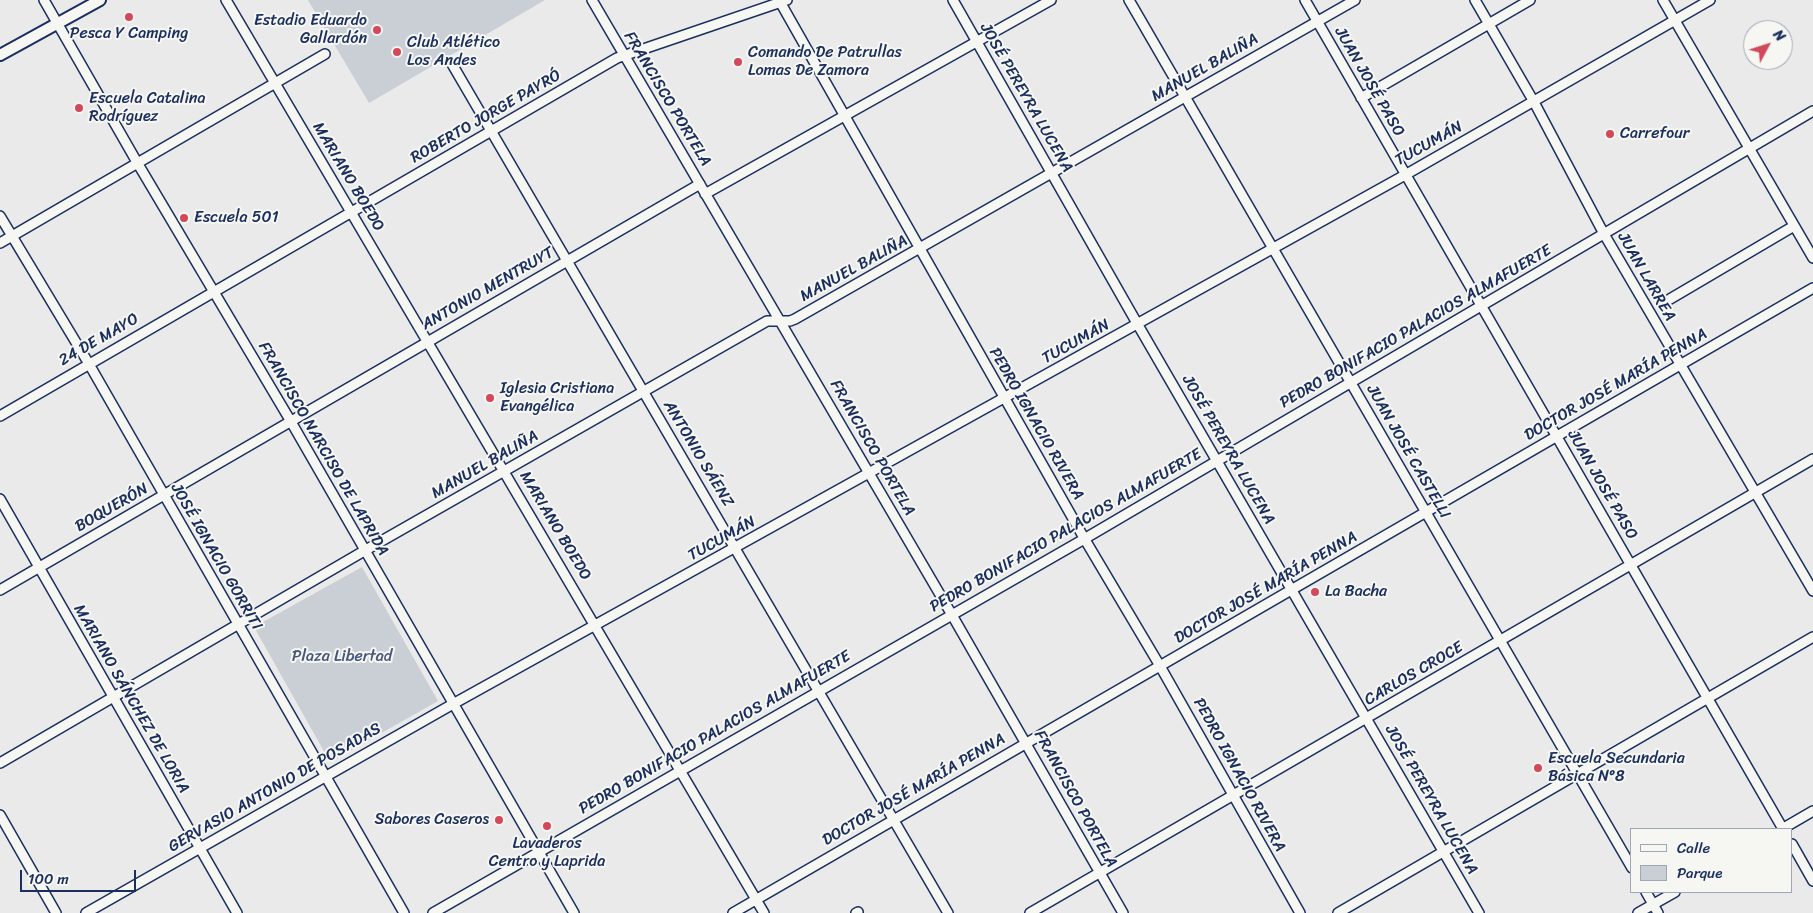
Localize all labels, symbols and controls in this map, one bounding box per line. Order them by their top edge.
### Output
marker: Pesca Y Camping [123,11,135,23]
place label: Estadio Eduardo Gallardón [254,11,367,49]
street label: JOSÉ PEREYRA LUCENA [975,20,1077,176]
north arrow [1743,20,1793,70]
place label: Pesca Y Camping [70,24,188,44]
marker: Estadio Eduardo Gallardón [371,24,383,36]
street label: JUAN JOSÉ PASO [1330,24,1408,140]
text: N [1766,24,1792,47]
street label: FRANCISCO PORTELA [619,28,715,170]
street label: MANUEL BALIÑA [1148,30,1262,106]
place label: Club Atlético Los Andes [407,33,500,71]
place label: Comando De Patrullas Lomas De Zamora [748,43,902,81]
marker: Club Atlético Los Andes [391,46,403,58]
marker: Comando De Patrullas Lomas De Zamora [732,56,744,68]
street label: ROBERTO JORGE PAYRÓ [407,66,565,168]
place label: Escuela Catalina Rodríguez [89,89,206,127]
marker: Escuela Catalina Rodríguez [73,102,85,114]
street label: TUCUMÁN [1392,118,1466,170]
street label: MARIANO BOEDO [308,119,388,235]
place label: Carrefour [1620,124,1689,144]
marker: Carrefour [1604,128,1616,140]
place label: Escuela 501 [194,208,279,228]
marker: Escuela 501 [178,212,190,224]
street label: JUAN LARREA [1613,229,1679,325]
street label: MANUEL BALIÑA [797,231,911,307]
street label: PEDRO BONIFACIO PALACIOS ALMAFUERTE [1277,241,1555,413]
street label: ANTONIO MENTRUYT [419,243,557,335]
street label: 24 DE MAYO [56,309,142,371]
street label: TUCUMÁN [1039,316,1113,368]
street label: DOCTOR JOSÉ MARÍA PENNA [1521,325,1711,445]
street label: FRANCISCO NARCISO DE LAPRIDA [254,339,392,559]
street label: PEDRO IGNACIO RIVERA [984,344,1088,504]
street label: JOSÉ PEREYRA LUCENA [1177,372,1279,528]
street label: FRANCISCO PORTELA [825,377,919,519]
place label: Iglesia Cristiana Evangélica [500,379,614,417]
street label: JUAN JOSÉ CASTELLI [1362,382,1454,522]
marker: Iglesia Cristiana Evangélica [484,392,496,404]
street label: ANTONIO SÁENZ [659,397,737,511]
street label: MANUEL BALIÑA [428,427,542,503]
street label: JUAN JOSÉ PASO [1563,427,1641,543]
street label: PEDRO BONIFACIO PALACIOS ALMAFUERTE [927,445,1205,617]
street label: MARIANO BOEDO [515,468,595,584]
street label: BOQUERÓN [72,479,152,537]
street label: JOSÉ IGNACIO GORRITI [166,480,266,634]
street label: TUCUMÁN [685,513,759,565]
street label: DOCTOR JOSÉ MARÍA PENNA [1171,528,1361,648]
place label: La Bacha [1325,582,1387,602]
marker: La Bacha [1309,586,1321,598]
street label: MARIANO SÁNCHEZ DE LORIA [69,601,193,797]
street label: CARLOS CROCE [1361,638,1467,710]
park label: Plaza Libertad [292,647,392,667]
street label: PEDRO BONIFACIO PALACIOS ALMAFUERTE [576,647,854,819]
street label: PEDRO IGNACIO RIVERA [1189,695,1289,855]
street label: GERVASIO ANTONIO DE POSADAS [165,719,385,857]
street label: JOSÉ PEREYRA LUCENA [1380,722,1482,878]
street label: FRANCISCO PORTELA [1029,727,1121,871]
street label: DOCTOR JOSÉ MARÍA PENNA [819,730,1009,850]
place label: Escuela Secundaria Básica Nº8 [1548,749,1685,787]
marker: Escuela Secundaria Básica Nº8 [1532,762,1544,774]
place label: Sabores Caseros [374,810,489,830]
marker: Sabores Caseros [493,814,505,826]
marker: Lavaderos Centro y Laprida [541,820,553,832]
legend [1630,828,1793,893]
place label: Lavaderos Centro y Laprida [489,834,605,872]
text: Calle [1677,835,1710,861]
scale bar [22,860,139,892]
text: Parque [1677,860,1722,886]
text: 100 m [28,866,69,892]

